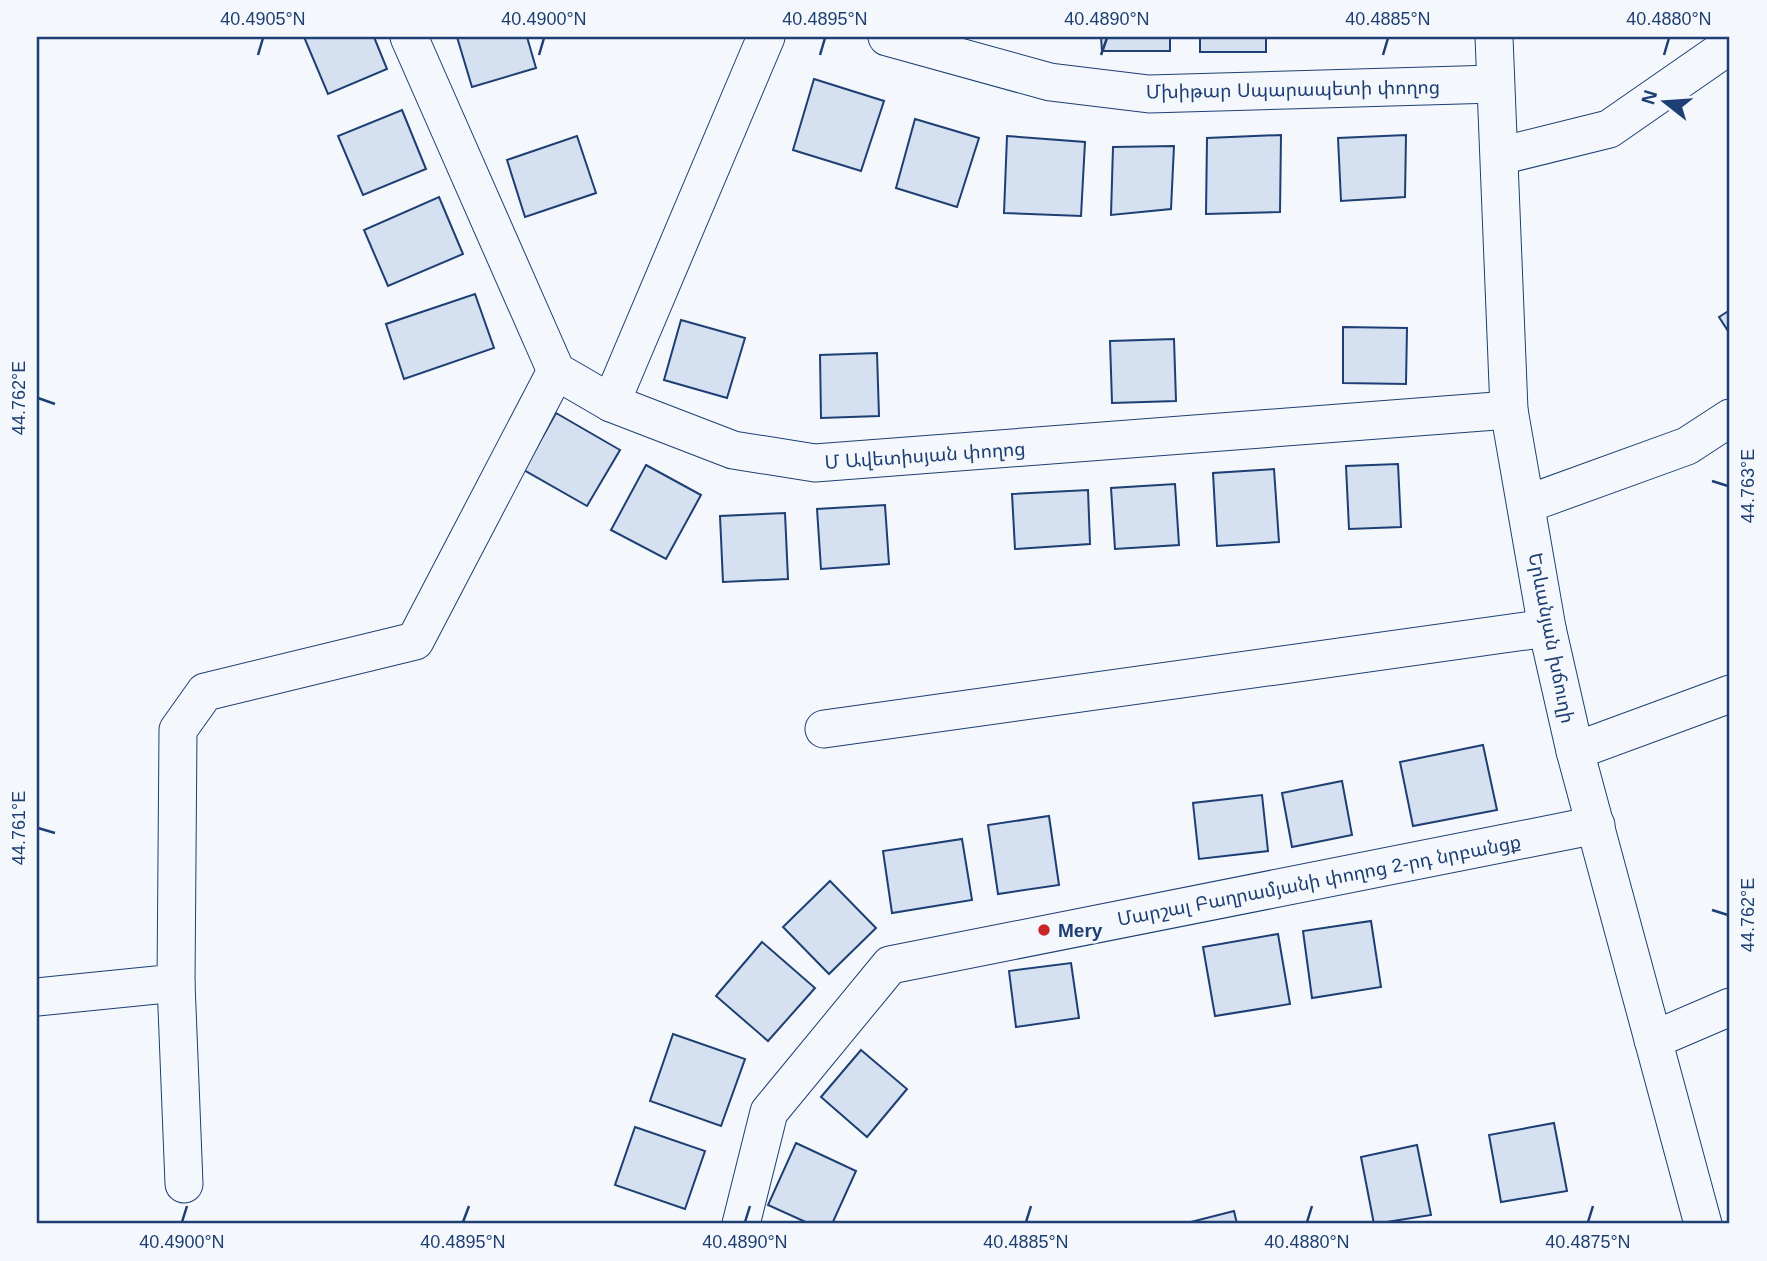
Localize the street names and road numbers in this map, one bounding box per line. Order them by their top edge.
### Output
street label: Մխիթար Սպարապետի փողոց [1146,76,1440,104]
street label: Մ Ավետիսյան փողոց [824,438,1026,474]
street label: Երևանյան խճուղի [1524,551,1578,725]
street label: Մարշալ Բաղրամյանի փողոց 2-րդ նրբանցք [1115,831,1523,931]

